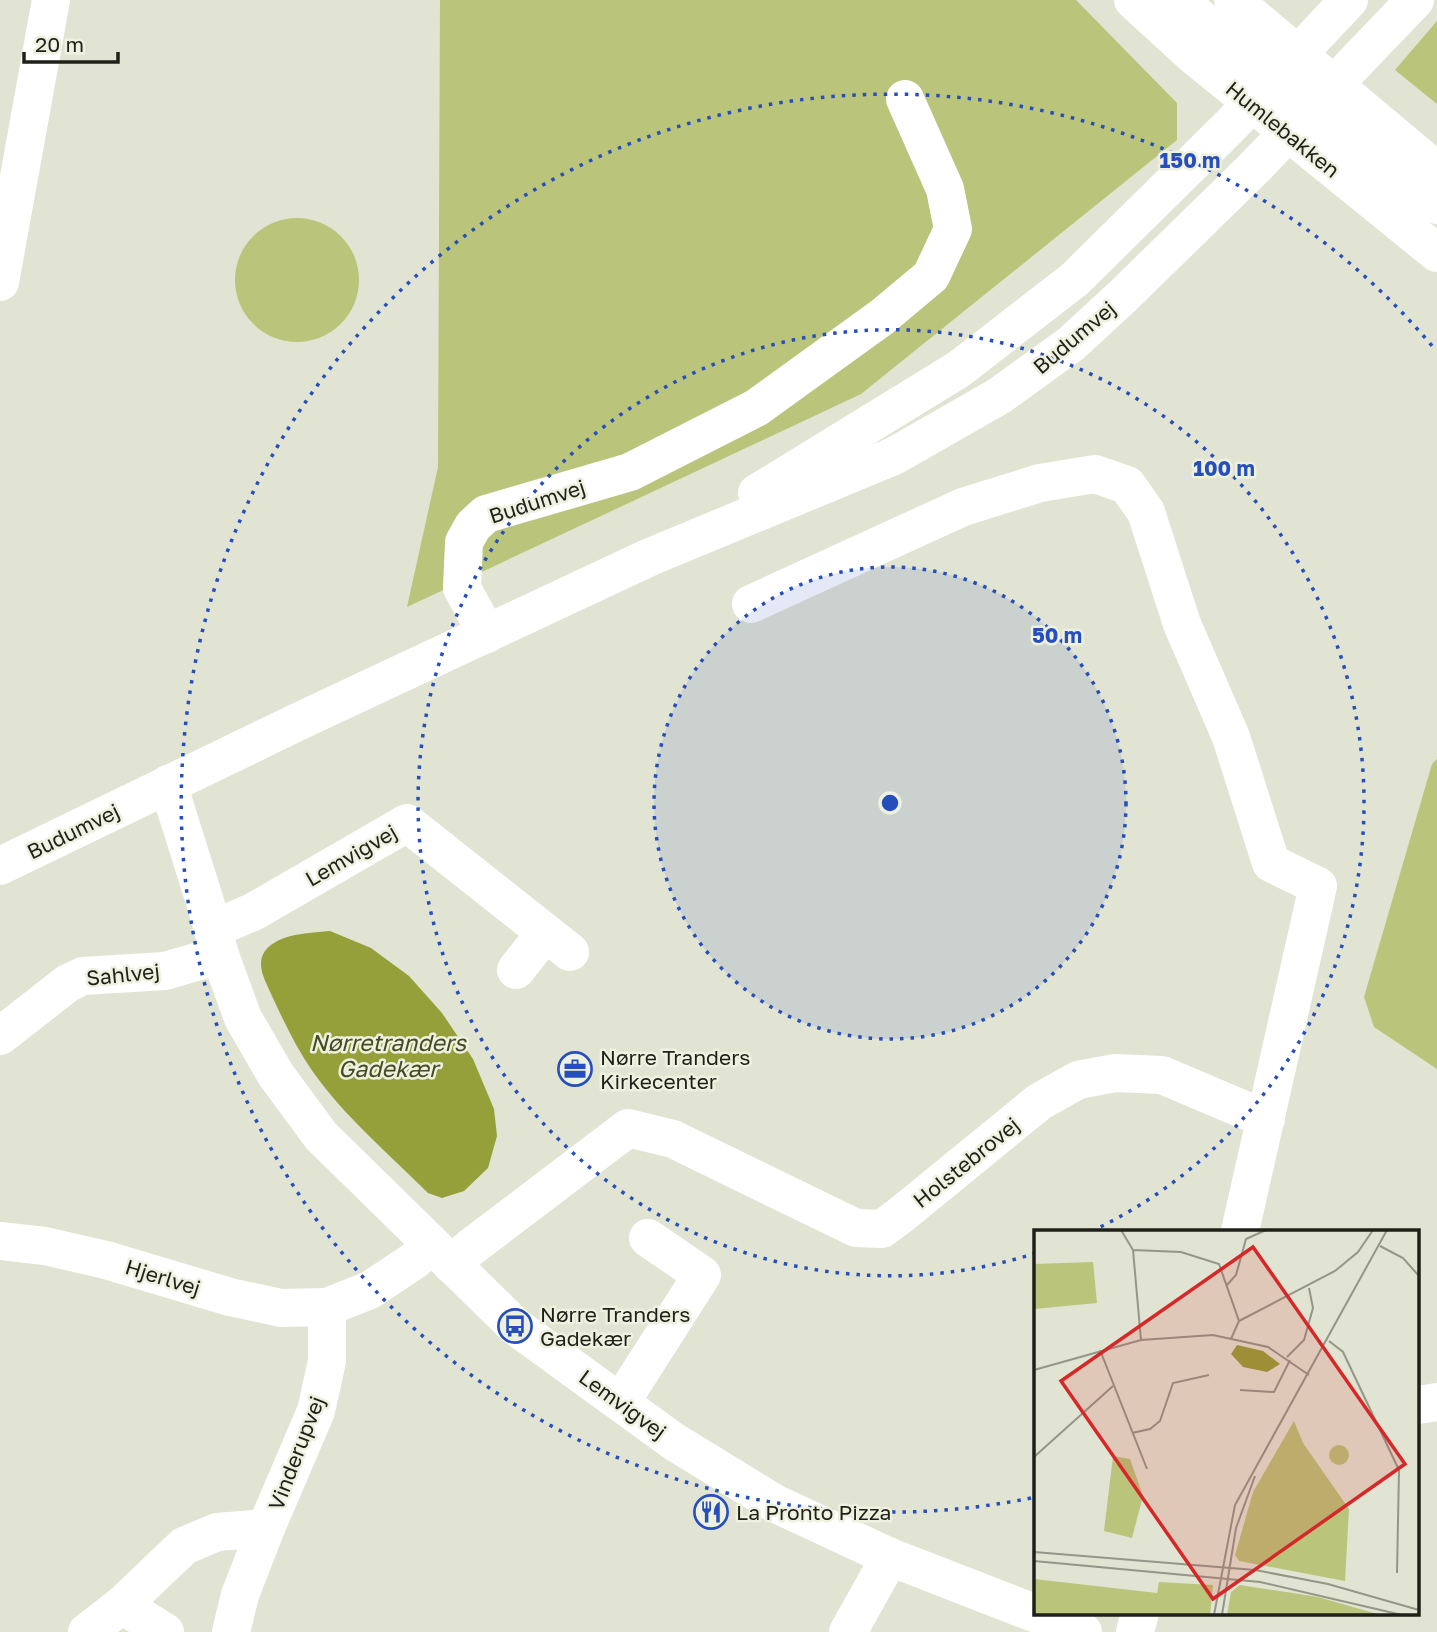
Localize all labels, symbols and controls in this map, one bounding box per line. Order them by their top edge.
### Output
scale bar [24,21,119,65]
text: 20 m [35,31,84,57]
street label: Humlebakken [1221,75,1345,183]
text: 150 m [1160,147,1220,173]
street label: Budumvej [1027,295,1121,379]
text: 100 m [1193,455,1255,481]
street label: Budumvej [486,473,588,529]
text: 50 m [1032,622,1082,648]
centre of rings [878,791,902,815]
street label: Budumvej [22,797,124,865]
street label: Lemvigvej [301,818,401,892]
street label: Sahlvej [85,957,161,991]
water label: Nørretranders Gadekær [310,1028,467,1082]
place label: Nørre Tranders Kirkecenter [600,1044,750,1094]
office icon: Nørre Tranders Kirkecenter [556,1050,594,1088]
street label: Holstebrovej [908,1111,1024,1213]
inset map [1034,1230,1420,1614]
street label: Hjerlvej [122,1253,204,1301]
place label: Nørre Tranders Gadekær [540,1301,690,1351]
bus stop icon: Nørre Tranders Gadekær [496,1307,534,1345]
street label: Lemvigvej [574,1364,672,1444]
street label: Vinderupvej [262,1392,330,1514]
restaurant icon: La Pronto Pizza [692,1493,730,1531]
place label: La Pronto Pizza [736,1499,891,1525]

